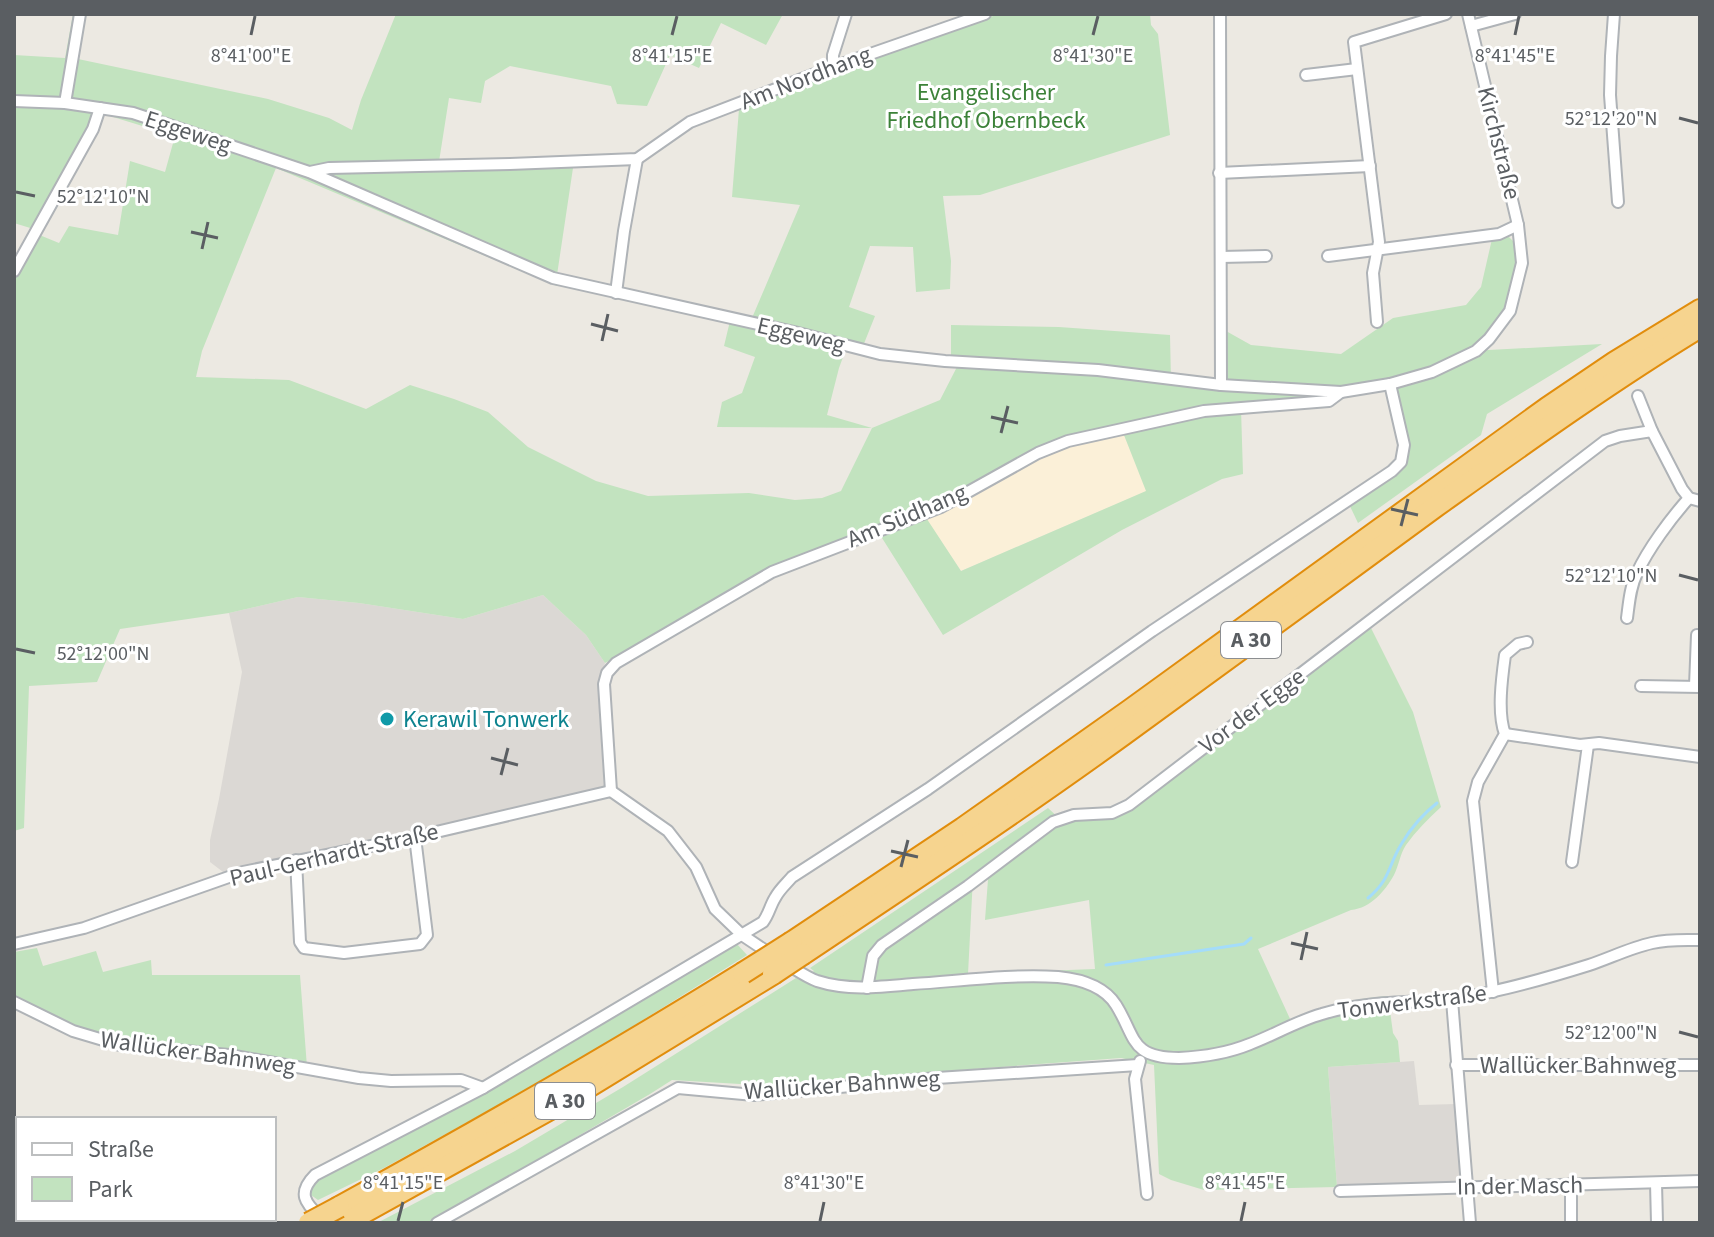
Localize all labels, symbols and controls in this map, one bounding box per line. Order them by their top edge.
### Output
street label: Am Nordhang [735,37,877,119]
text: 8°41'00"E [211,42,291,70]
text: 8°41'15"E [632,42,712,70]
text: 8°41'30"E [1053,42,1133,70]
text: 8°41'45"E [1475,42,1555,70]
park label: Evangelischer Friedhof Obernbeck [886,75,1086,138]
street label: Kirchstraße [1468,83,1530,203]
street label: Eggeweg [140,102,236,162]
text: 52°12'20"N [1565,105,1657,133]
text: 52°12'10"N [57,183,149,211]
street label: Eggeweg [753,308,849,362]
street label: Am Südhang [842,475,972,557]
text: 52°12'10"N [1565,562,1657,590]
road number: A 30 [1221,622,1281,658]
text: 52°12'00"N [57,640,149,668]
street label: Vor der Egge [1192,659,1312,763]
place label: Kerawil Tonwerk [403,702,569,737]
marker: Kerawil Tonwerk [378,710,396,728]
street label: Paul-Gerhardt-Straße [226,814,442,896]
street label: Tonwerkstraße [1335,975,1489,1029]
text: 52°12'00"N [1565,1019,1657,1047]
street label: Wallücker Bahnweg [98,1022,298,1084]
street label: Wallücker Bahnweg [1480,1048,1676,1083]
street label: Wallücker Bahnweg [743,1061,941,1109]
road number: A 30 [535,1083,595,1119]
legend [16,1117,276,1221]
text: Straße [88,1132,154,1167]
street label: In der Masch [1457,1167,1583,1205]
text: 8°41'15"E [363,1169,443,1197]
text: 8°41'30"E [784,1169,864,1197]
text: 8°41'45"E [1205,1169,1285,1197]
text: Park [88,1172,133,1207]

